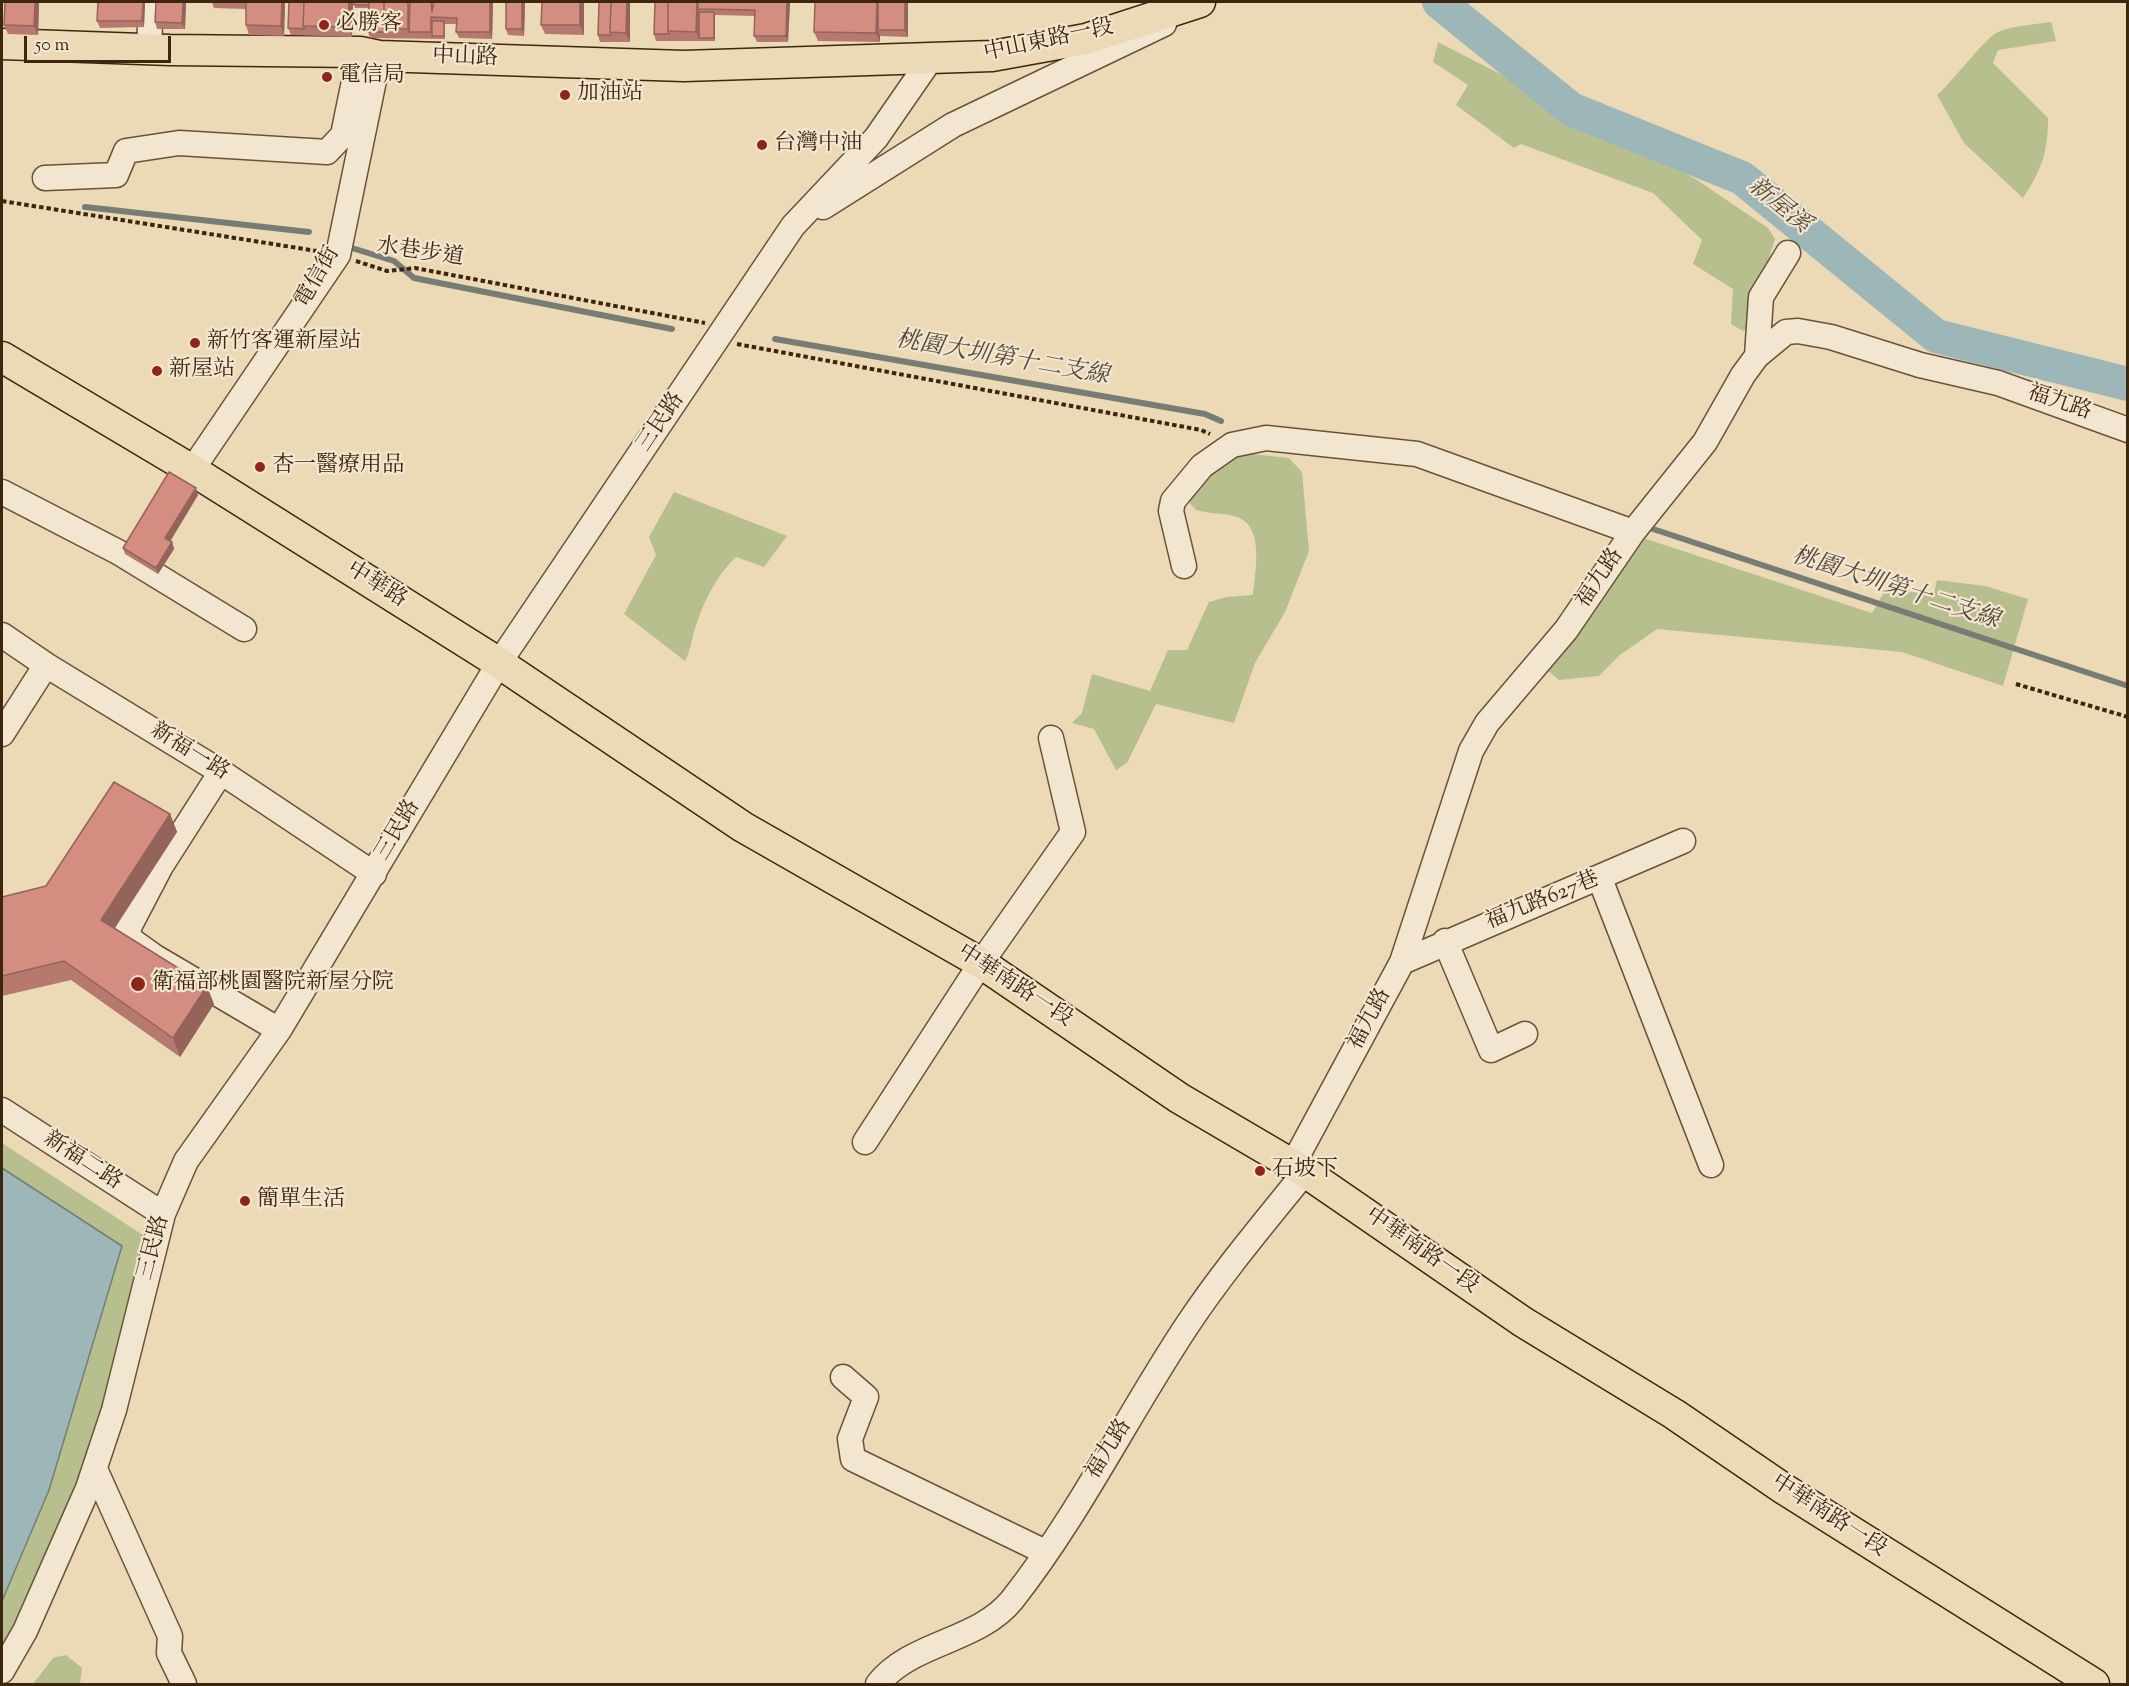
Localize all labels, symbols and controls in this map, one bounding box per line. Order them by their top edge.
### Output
place label: 必勝客 [336,12,402,38]
street label: 中山東路一段 [982,15,1116,69]
marker: 必勝客 [317,18,331,32]
scale bar [27,24,174,62]
text: 50 m [35,33,69,59]
street label: 中山路 [432,45,498,73]
place label: 電信局 [339,64,405,90]
marker: 電信局 [320,70,334,84]
place label: 加油站 [577,82,643,108]
marker: 加油站 [558,88,572,102]
place label: 台灣中油 [774,132,862,158]
marker: 台灣中油 [755,138,769,152]
water label: 新屋溪 [1741,173,1815,241]
street label: 水巷步道 [375,235,465,273]
street label: 電信街 [291,243,347,313]
water label: 桃園大圳第十二支線 [893,327,1111,393]
place label: 新竹客運新屋站 [207,330,361,356]
marker: 新竹客運新屋站 [188,336,202,350]
place label: 新屋站 [169,358,235,384]
marker: 新屋站 [150,364,164,378]
street label: 福九路 [2024,381,2094,427]
street label: 三民路 [633,388,691,458]
place label: 杏一醫療用品 [272,454,404,480]
marker: 杏一醫療用品 [253,460,267,474]
water label: 桃園大圳第十二支線 [1788,543,2002,637]
street label: 福九路 [1572,544,1630,614]
street label: 中華路 [341,557,411,615]
street label: 新福一路 [145,718,233,788]
street label: 三民路 [371,796,427,866]
street label: 福九路627巷 [1482,867,1604,937]
street label: 中華南路一段 [951,940,1077,1034]
place label: 衛福部桃園醫院新屋分院 [152,971,394,997]
marker: 衛福部桃園醫院新屋分院 [129,975,147,993]
street label: 福九路 [1344,985,1398,1055]
street label: 新福二路 [38,1127,126,1197]
place label: 石坡下 [1272,1158,1338,1184]
marker: 石坡下 [1253,1164,1267,1178]
place label: 簡單生活 [257,1188,345,1214]
marker: 簡單生活 [238,1194,252,1208]
street label: 中華南路一段 [1359,1203,1483,1301]
street label: 三民路 [134,1213,176,1283]
street label: 福九路 [1081,1415,1139,1485]
street label: 中華南路一段 [1765,1470,1891,1564]

